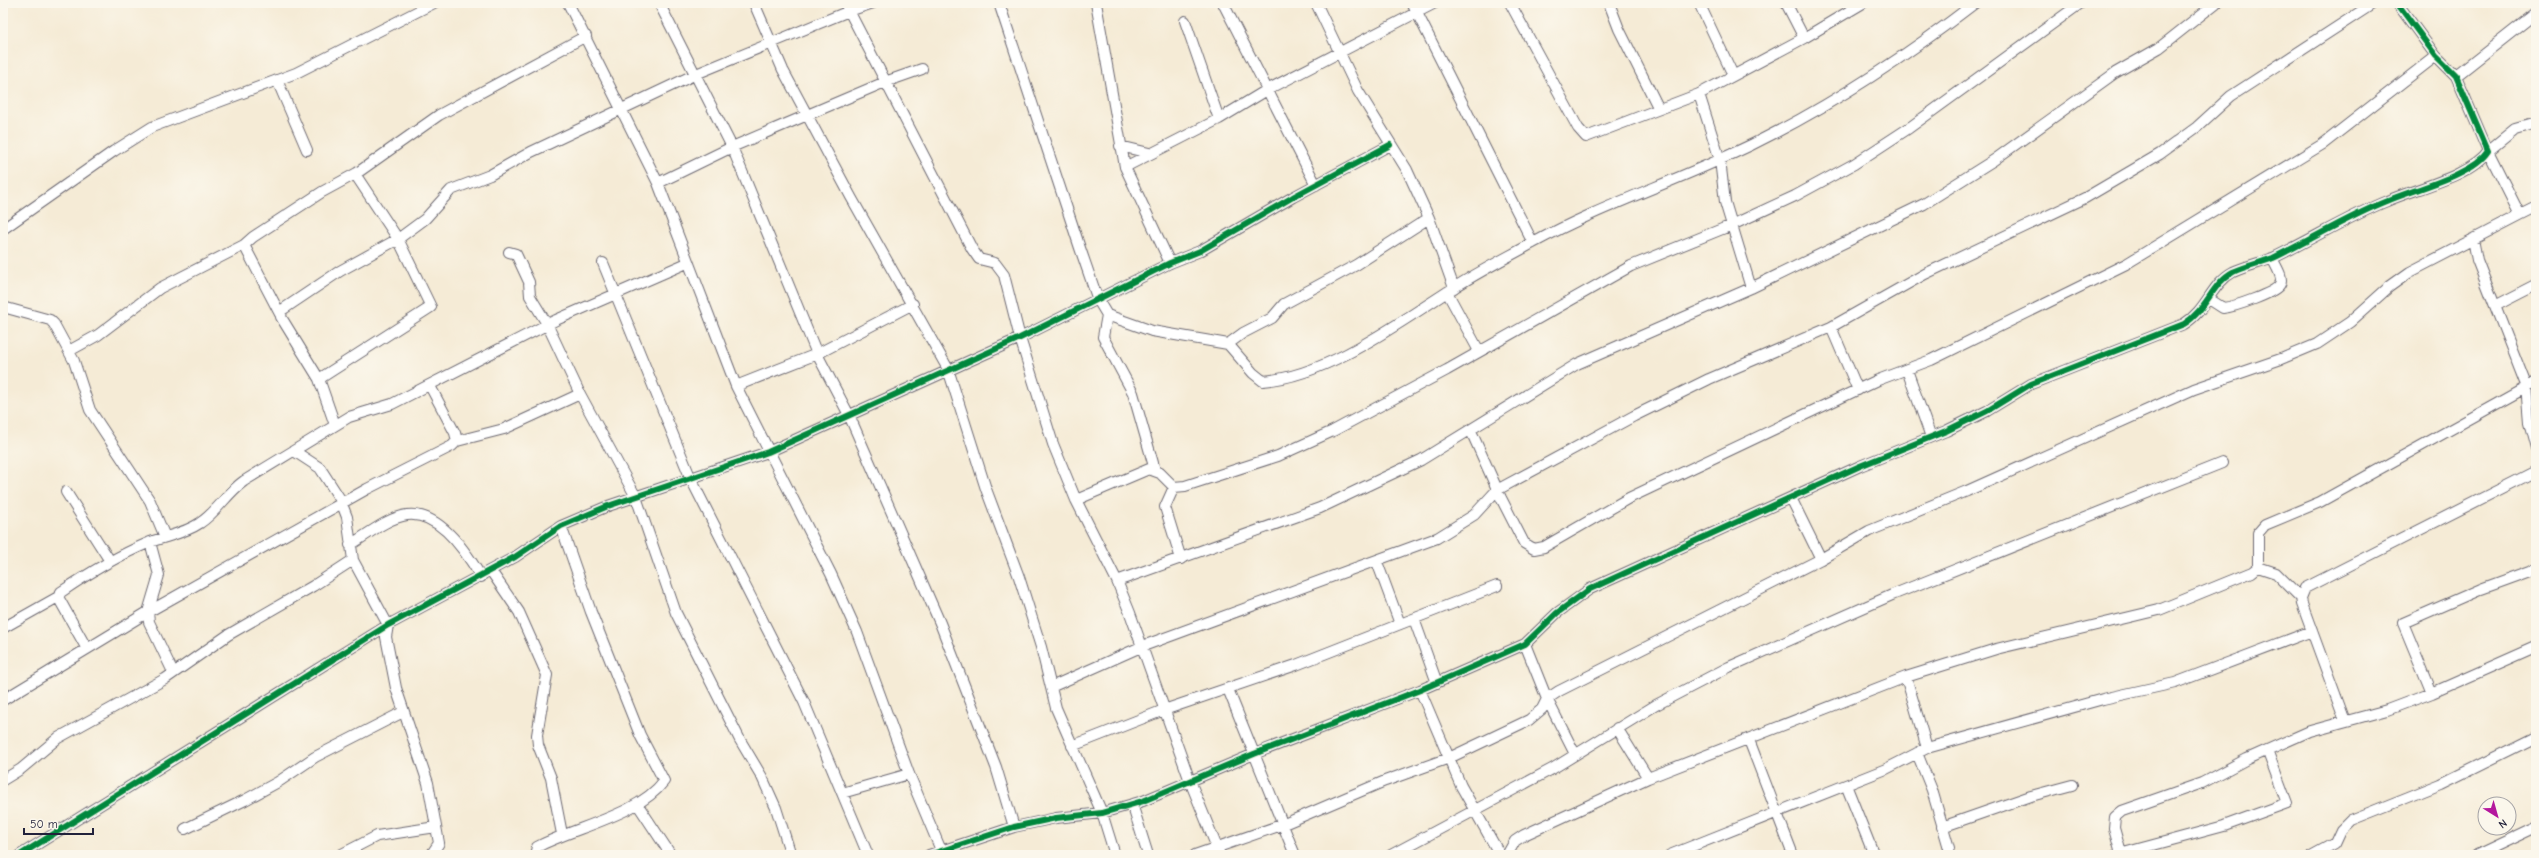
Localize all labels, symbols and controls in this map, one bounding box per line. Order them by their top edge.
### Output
north arrow [2477,796,2517,836]
scale bar [24,810,93,836]
text: N [2496,816,2509,831]
text: 50 m [30,817,58,831]

